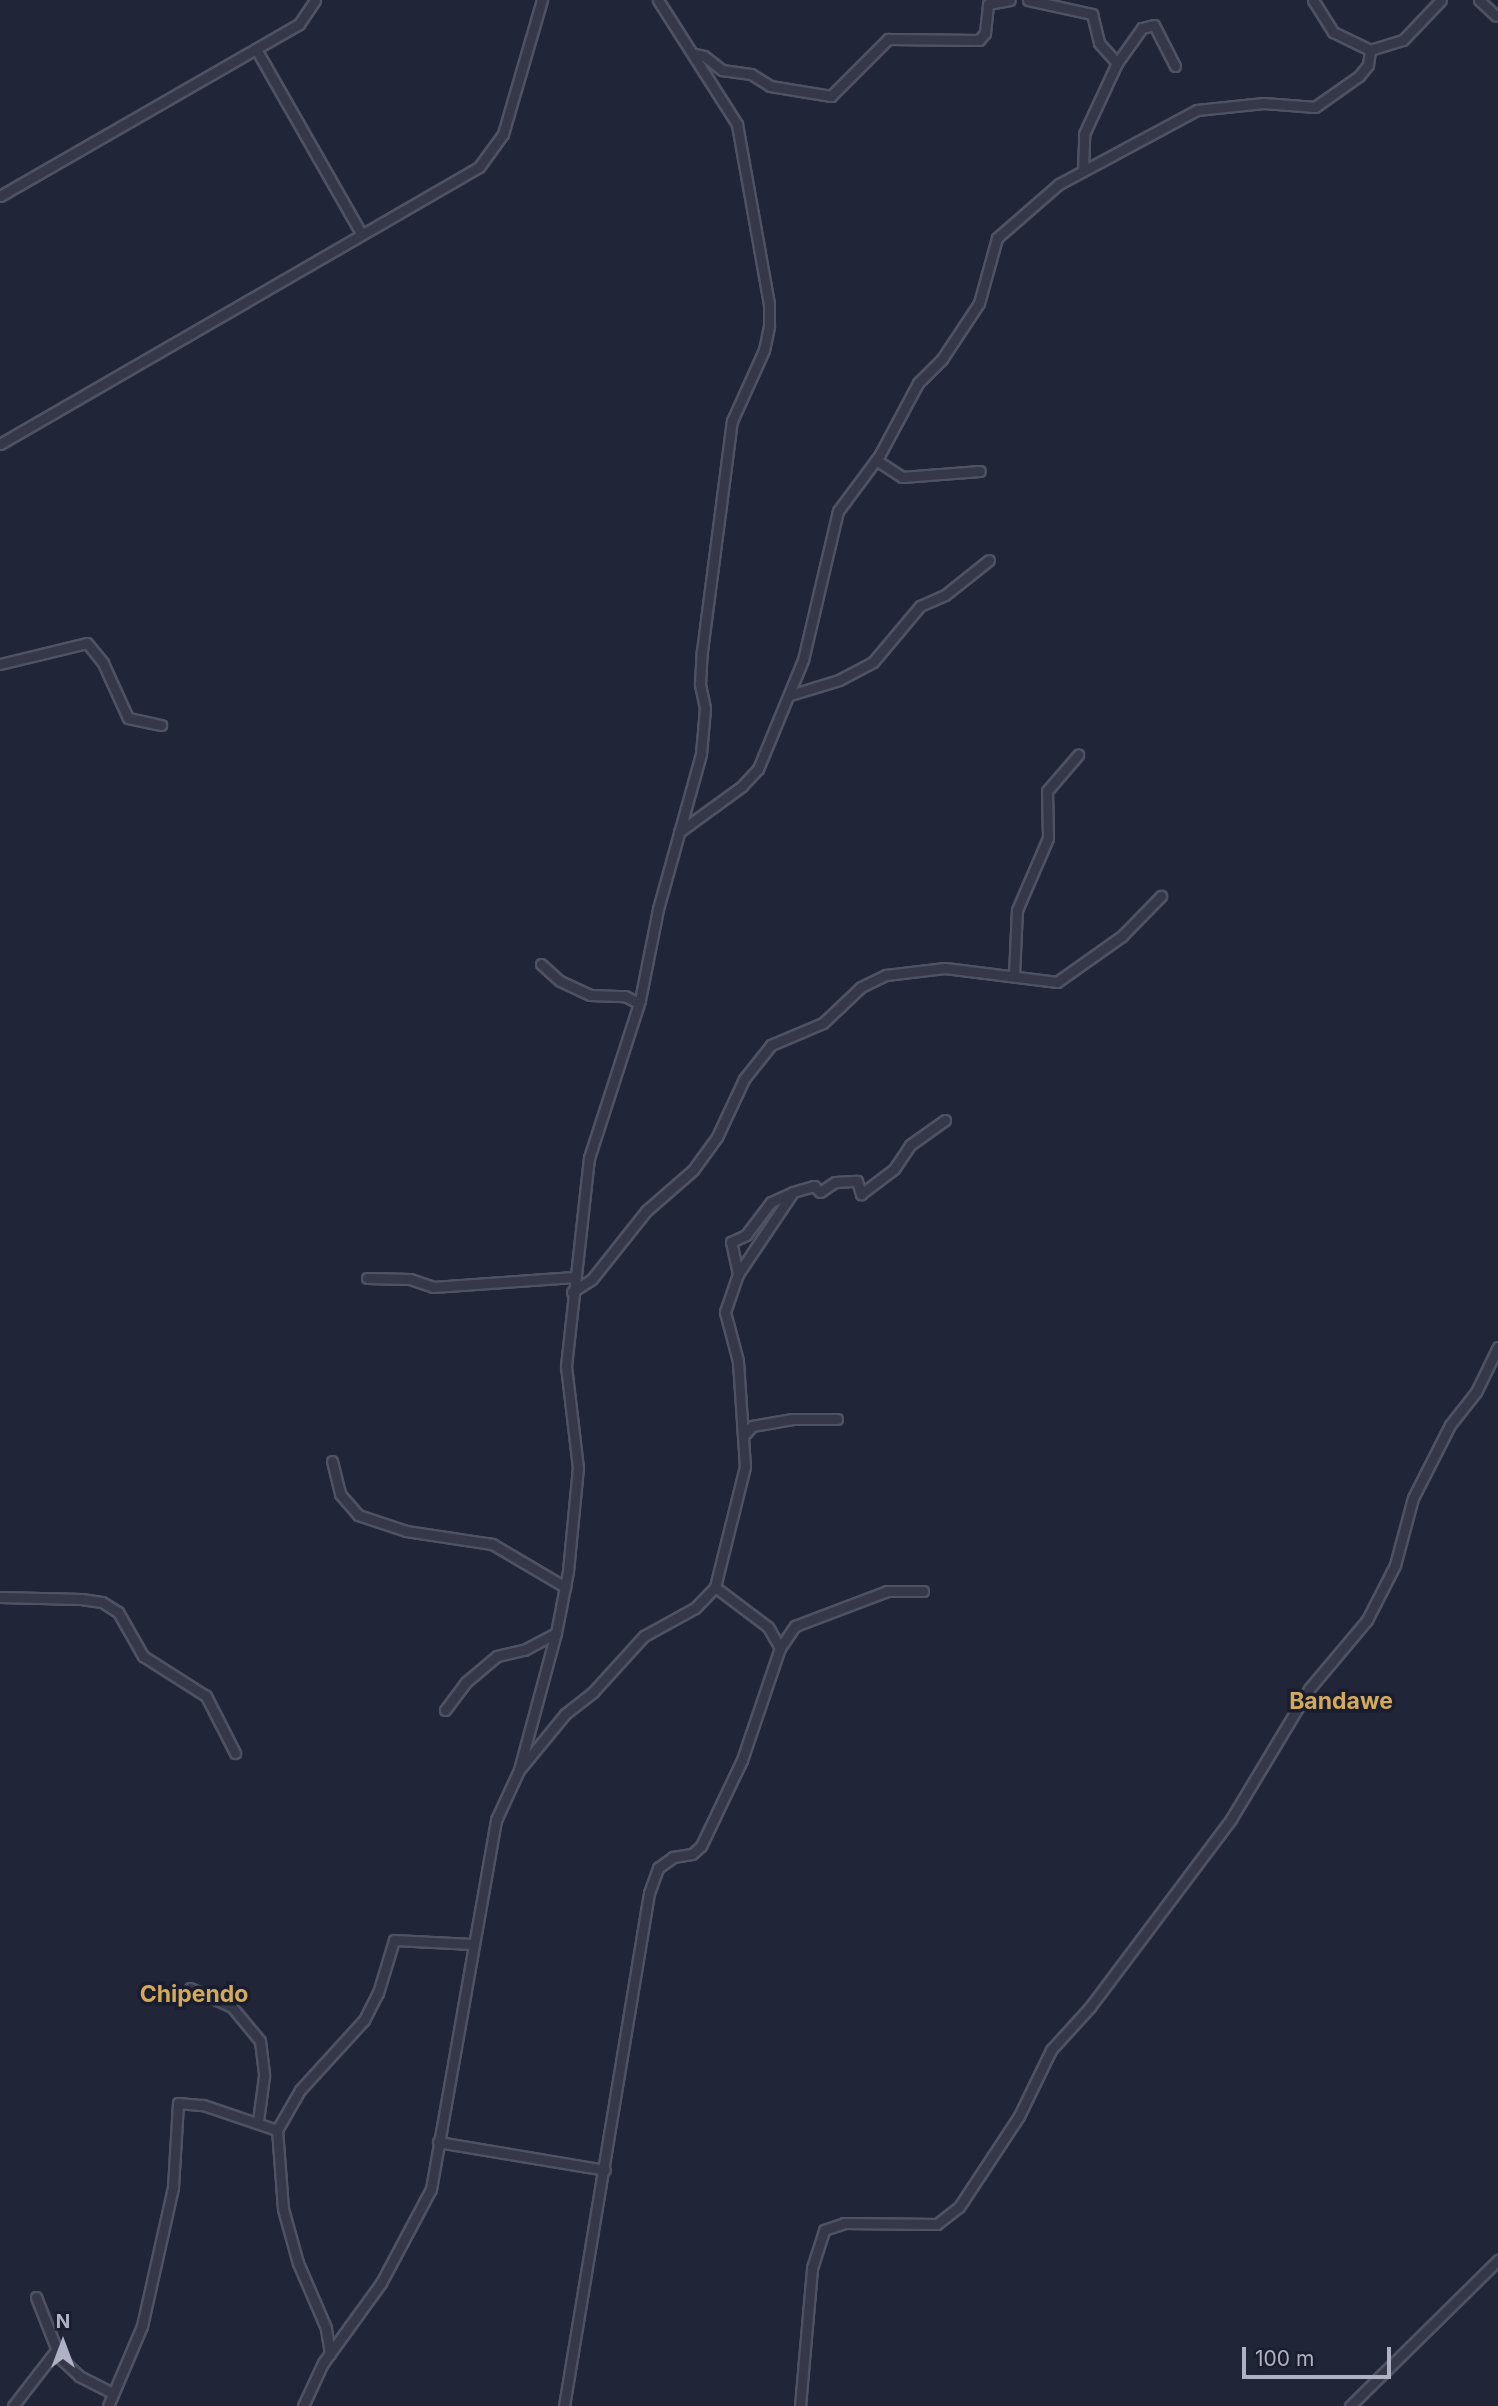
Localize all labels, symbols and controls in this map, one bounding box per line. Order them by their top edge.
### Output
district label: Bandawe [1289,1687,1393,1715]
district label: Chipendo [140,1980,248,2008]
north arrow [28,2308,98,2378]
text: N [56,2310,70,2333]
scale bar [1246,2332,1395,2376]
text: 100 m [1255,2346,1314,2371]

